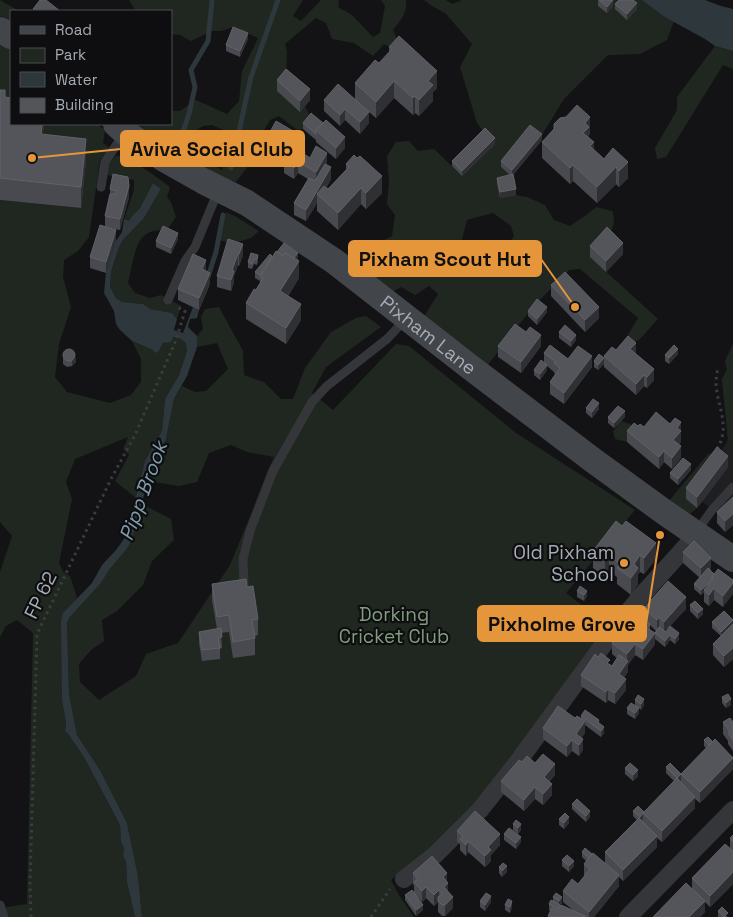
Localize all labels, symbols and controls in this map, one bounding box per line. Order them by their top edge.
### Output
legend [10,10,172,125]
text: Road [55,20,92,39]
text: Park [55,45,86,64]
text: Water [55,70,98,89]
text: Building [55,95,114,114]
callout: Aviva Social Club [121,131,304,166]
text: Aviva Social Club [131,136,293,162]
callout: Pixham Scout Hut [349,241,541,276]
text: Pixham Scout Hut [359,246,531,272]
street label: Pixham Lane [375,290,482,380]
water label: Pipp Brook [113,436,174,544]
place label: Old Pixham School [513,540,614,587]
marker: Old Pixham School [618,557,630,569]
street label: FP 62 [18,567,63,623]
park label: Dorking Cricket Club [339,602,449,649]
callout: Pixholme Grove [478,606,646,641]
text: Pixholme Grove [488,611,636,637]

